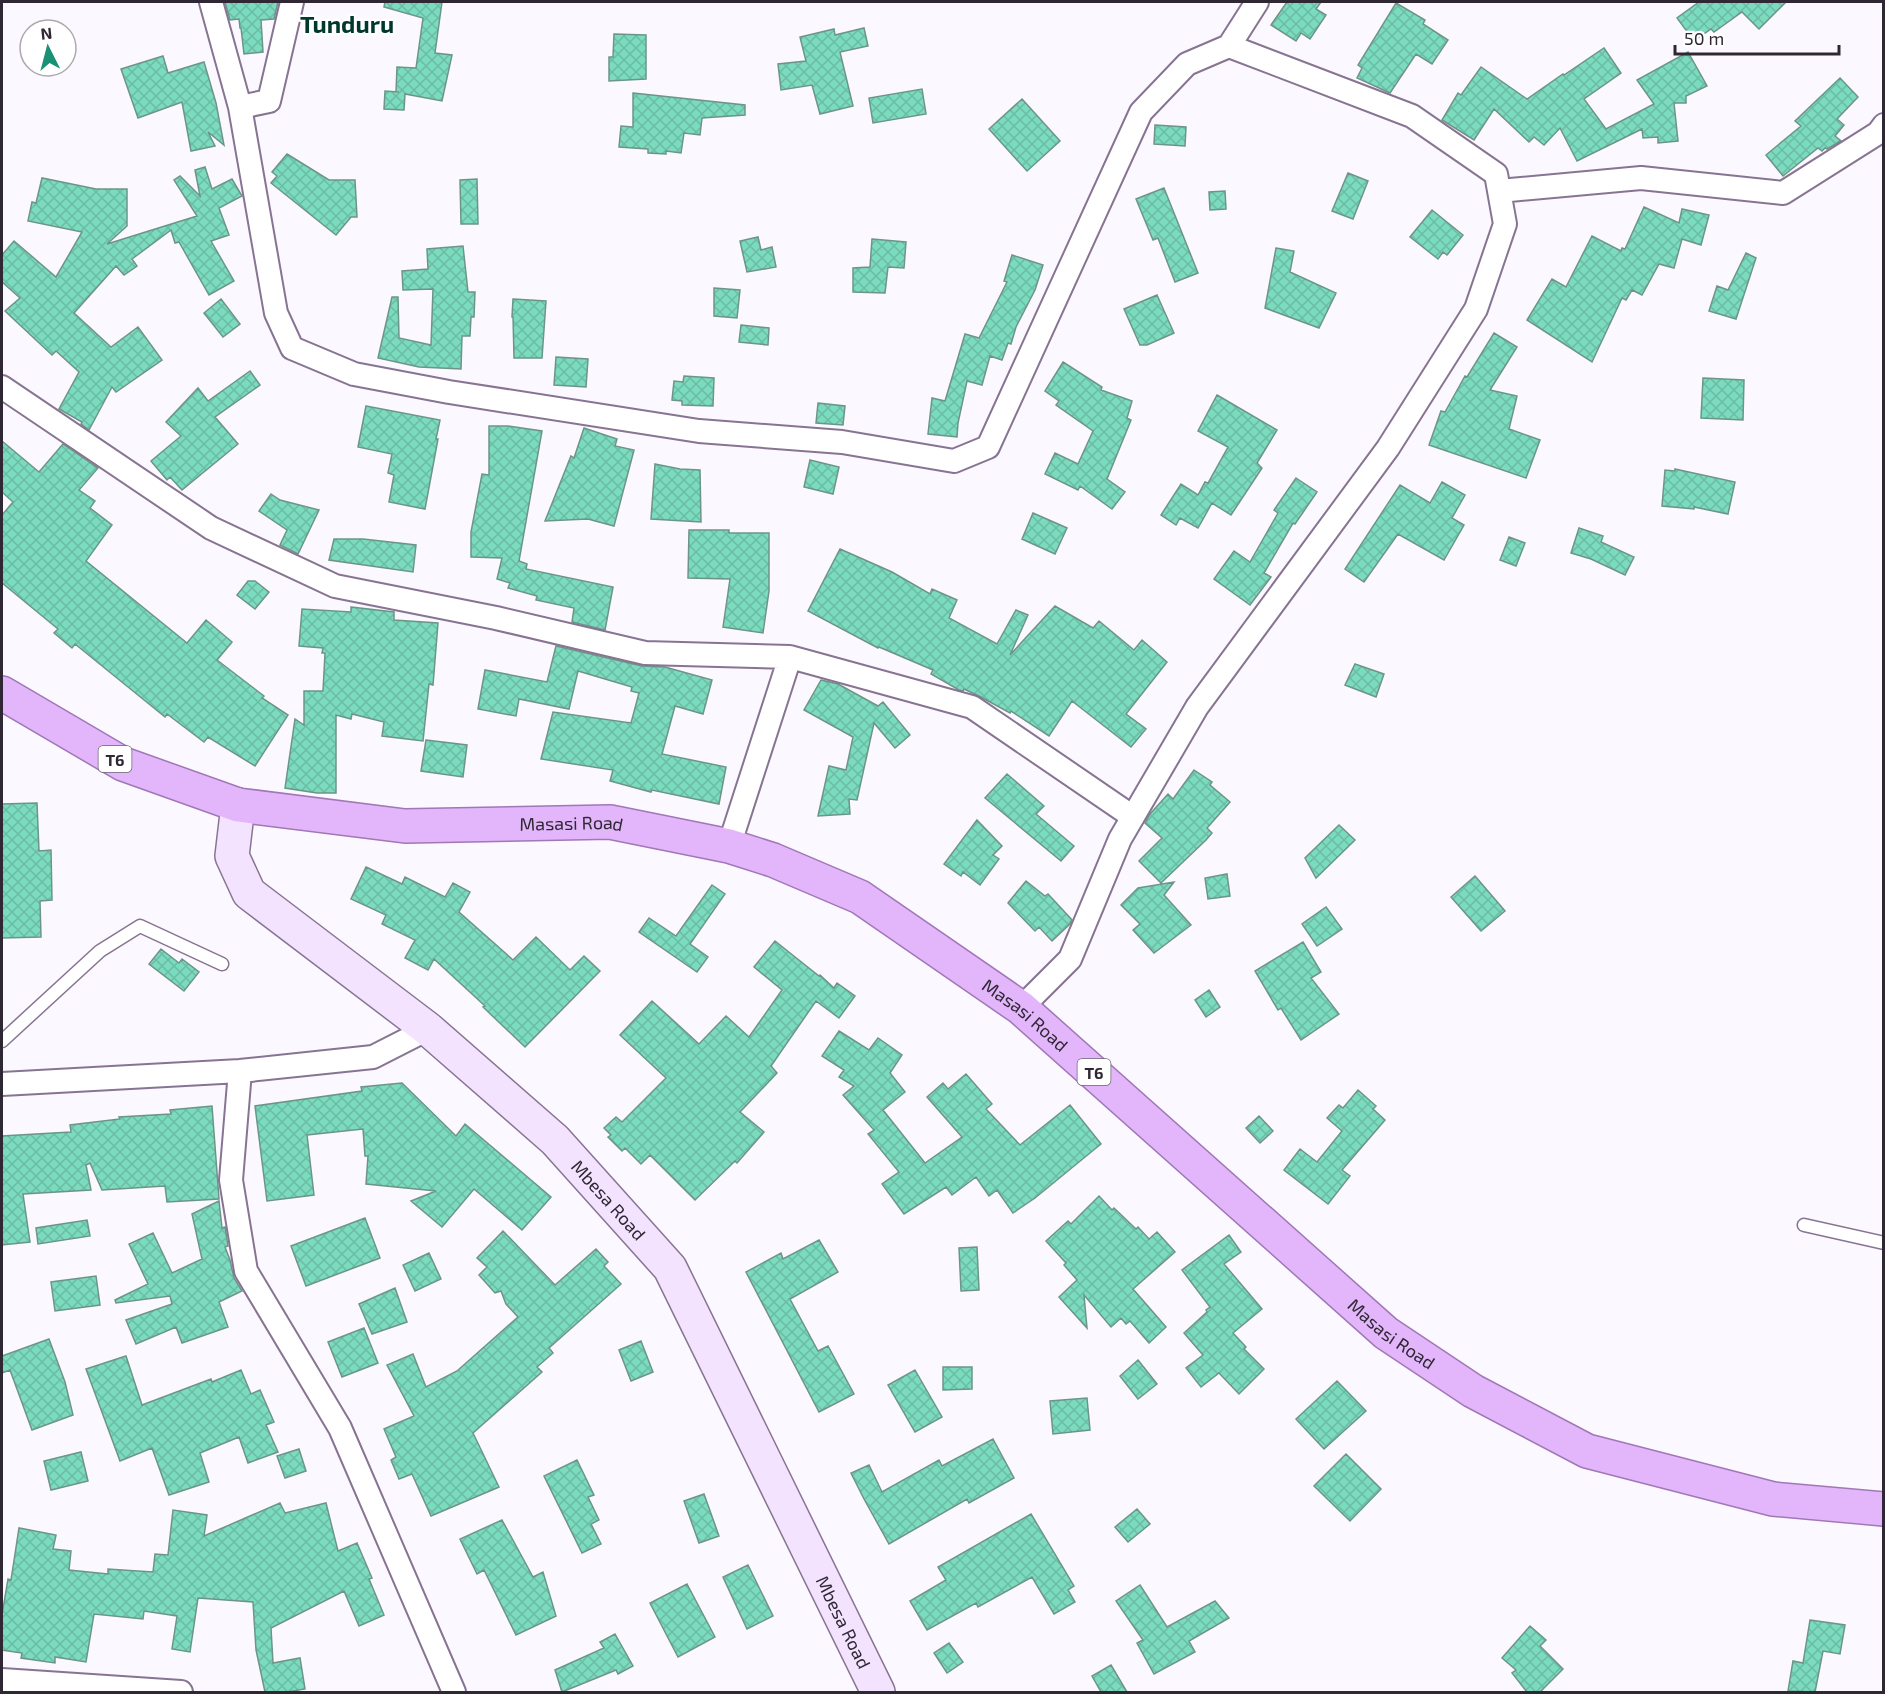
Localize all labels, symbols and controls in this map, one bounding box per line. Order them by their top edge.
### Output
district label: Tunduru [300,9,394,38]
north arrow [18,18,78,78]
scale bar [1675,18,1838,56]
text: N [40,23,53,43]
text: 50 m [1684,27,1724,49]
road number: T6 [98,746,132,772]
street label: Masasi Road [519,811,625,835]
street label: Masasi Road [978,974,1073,1056]
road number: T6 [1078,1059,1110,1085]
street label: Mbesa Road [567,1155,650,1245]
street label: Masasi Road [1344,1293,1439,1374]
street label: Mbesa Road [812,1572,876,1672]

